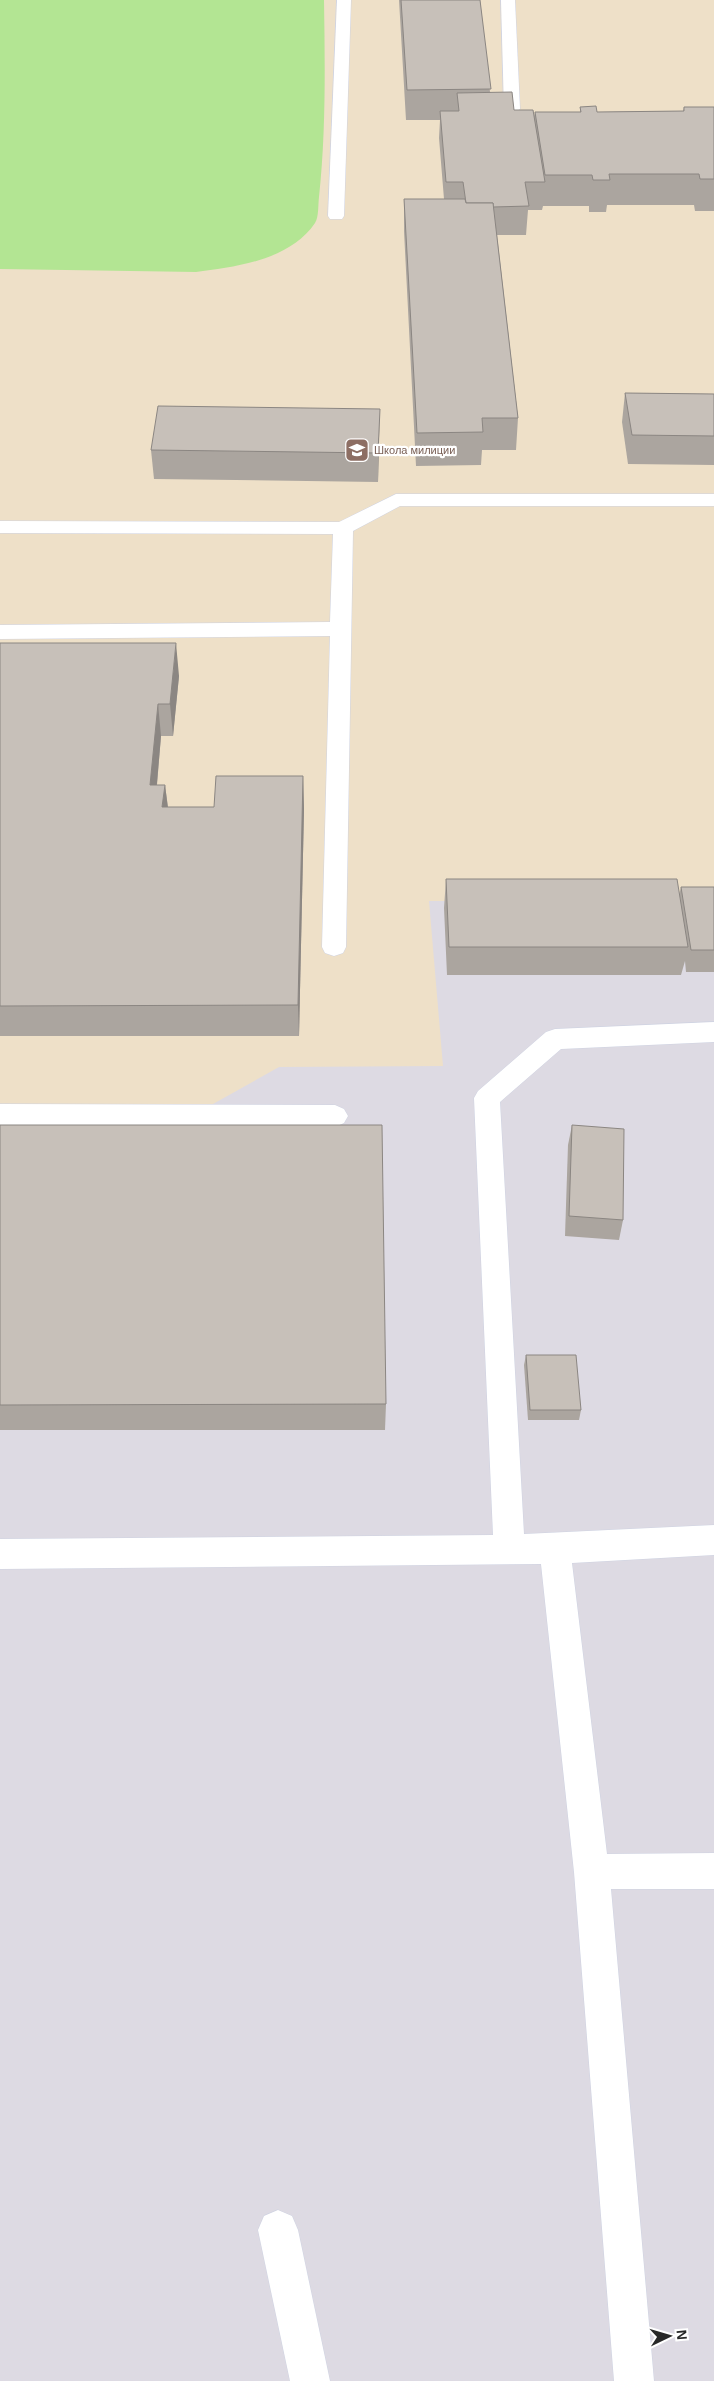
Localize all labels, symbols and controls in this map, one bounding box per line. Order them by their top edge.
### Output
school or university icon: Школа милиции [344,437,370,463]
place label: Школа милиции [374,444,455,456]
north arrow [644,2311,694,2361]
text: N [674,2329,690,2341]

